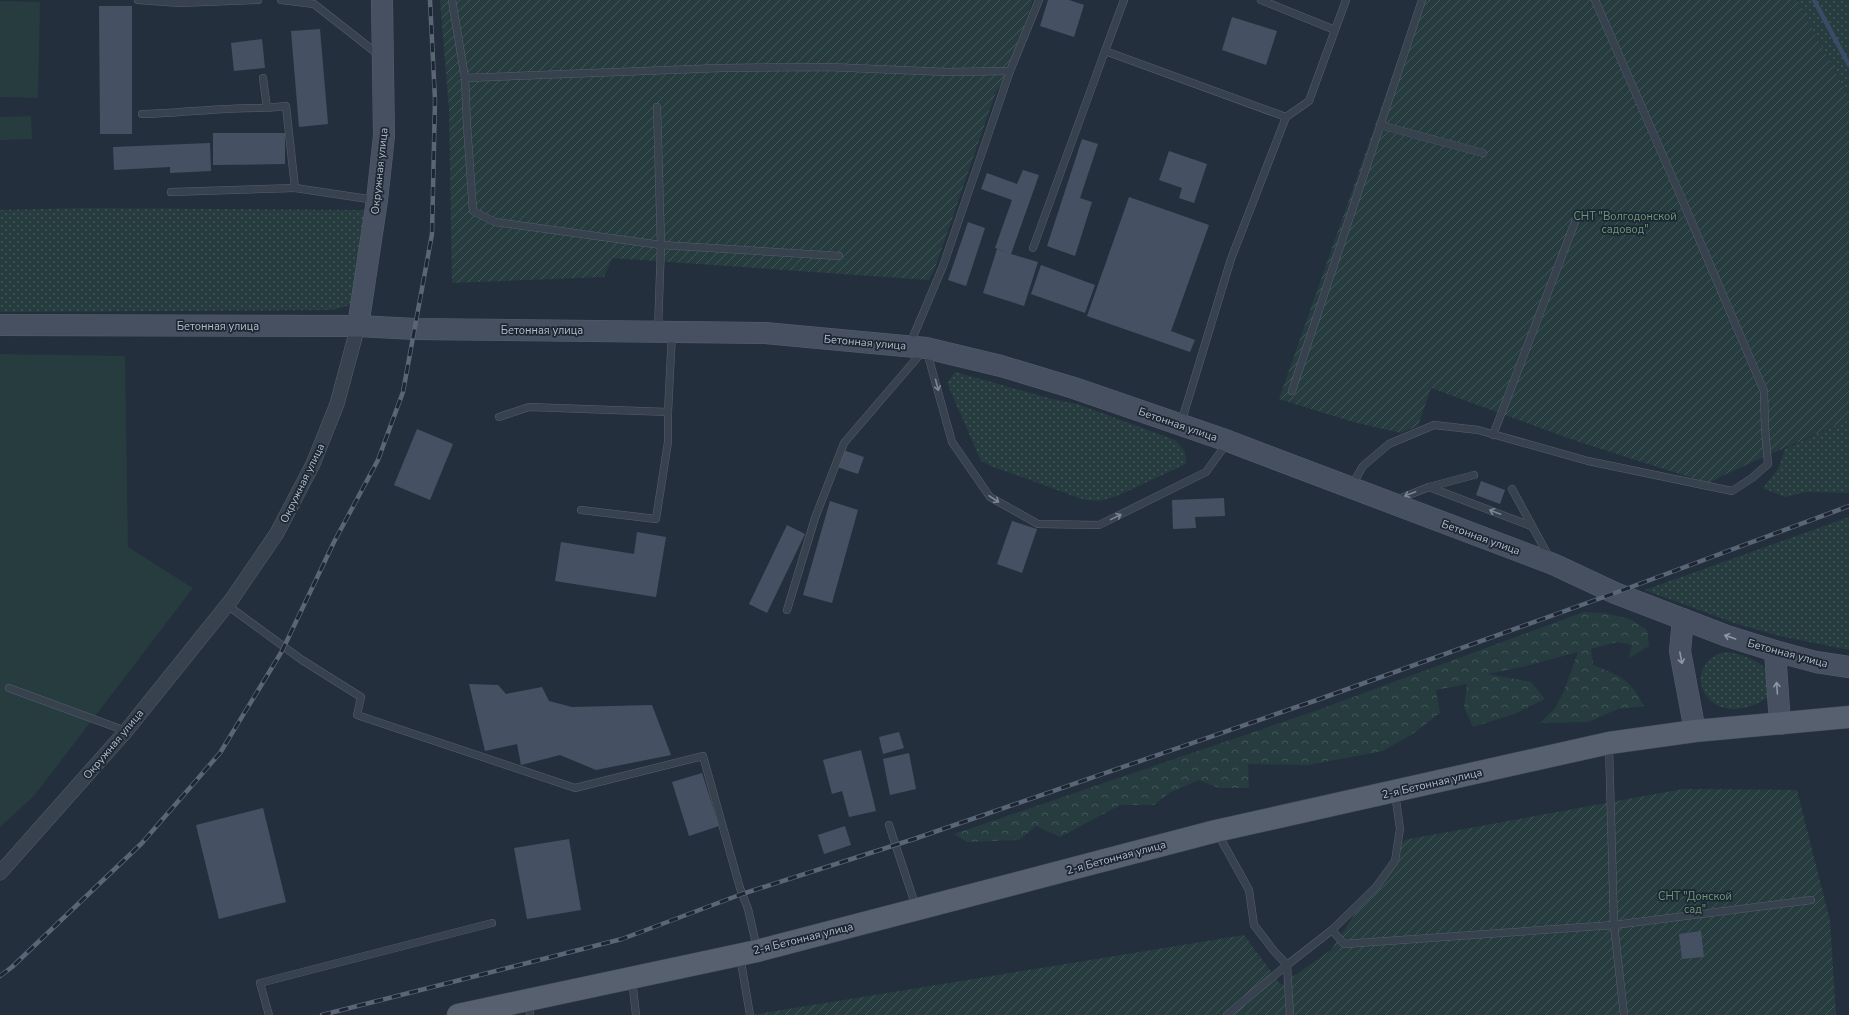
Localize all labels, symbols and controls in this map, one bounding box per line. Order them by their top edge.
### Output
street label: Окружная улица [367,127,392,215]
park label: СНТ "Волгодонской садовод" [1573,209,1677,237]
street label: Бетонная улица [177,319,259,334]
street label: Бетонная улица [501,323,583,338]
street label: Бетонная улица [823,331,907,354]
one-way arrow [933,379,941,392]
street label: Бетонная улица [1136,404,1219,445]
street label: Окружная улица [277,441,328,526]
one-way arrow [1405,491,1417,499]
one-way arrow [988,495,1000,503]
one-way arrow [1489,507,1501,515]
one-way arrow [1109,513,1121,520]
street label: Бетонная улица [1439,516,1522,559]
one-way arrow [1724,633,1737,640]
street label: Бетонная улица [1746,636,1830,671]
one-way arrow [1677,651,1685,664]
one-way arrow [1774,682,1781,695]
street label: Окружная улица [80,706,147,782]
street label: 2-я Бетонная улица [1380,765,1484,802]
street label: 2-я Бетонная улица [1065,837,1168,878]
park label: СНТ "Донской сад" [1658,889,1732,917]
street label: 2-я Бетонная улица [752,919,855,958]

